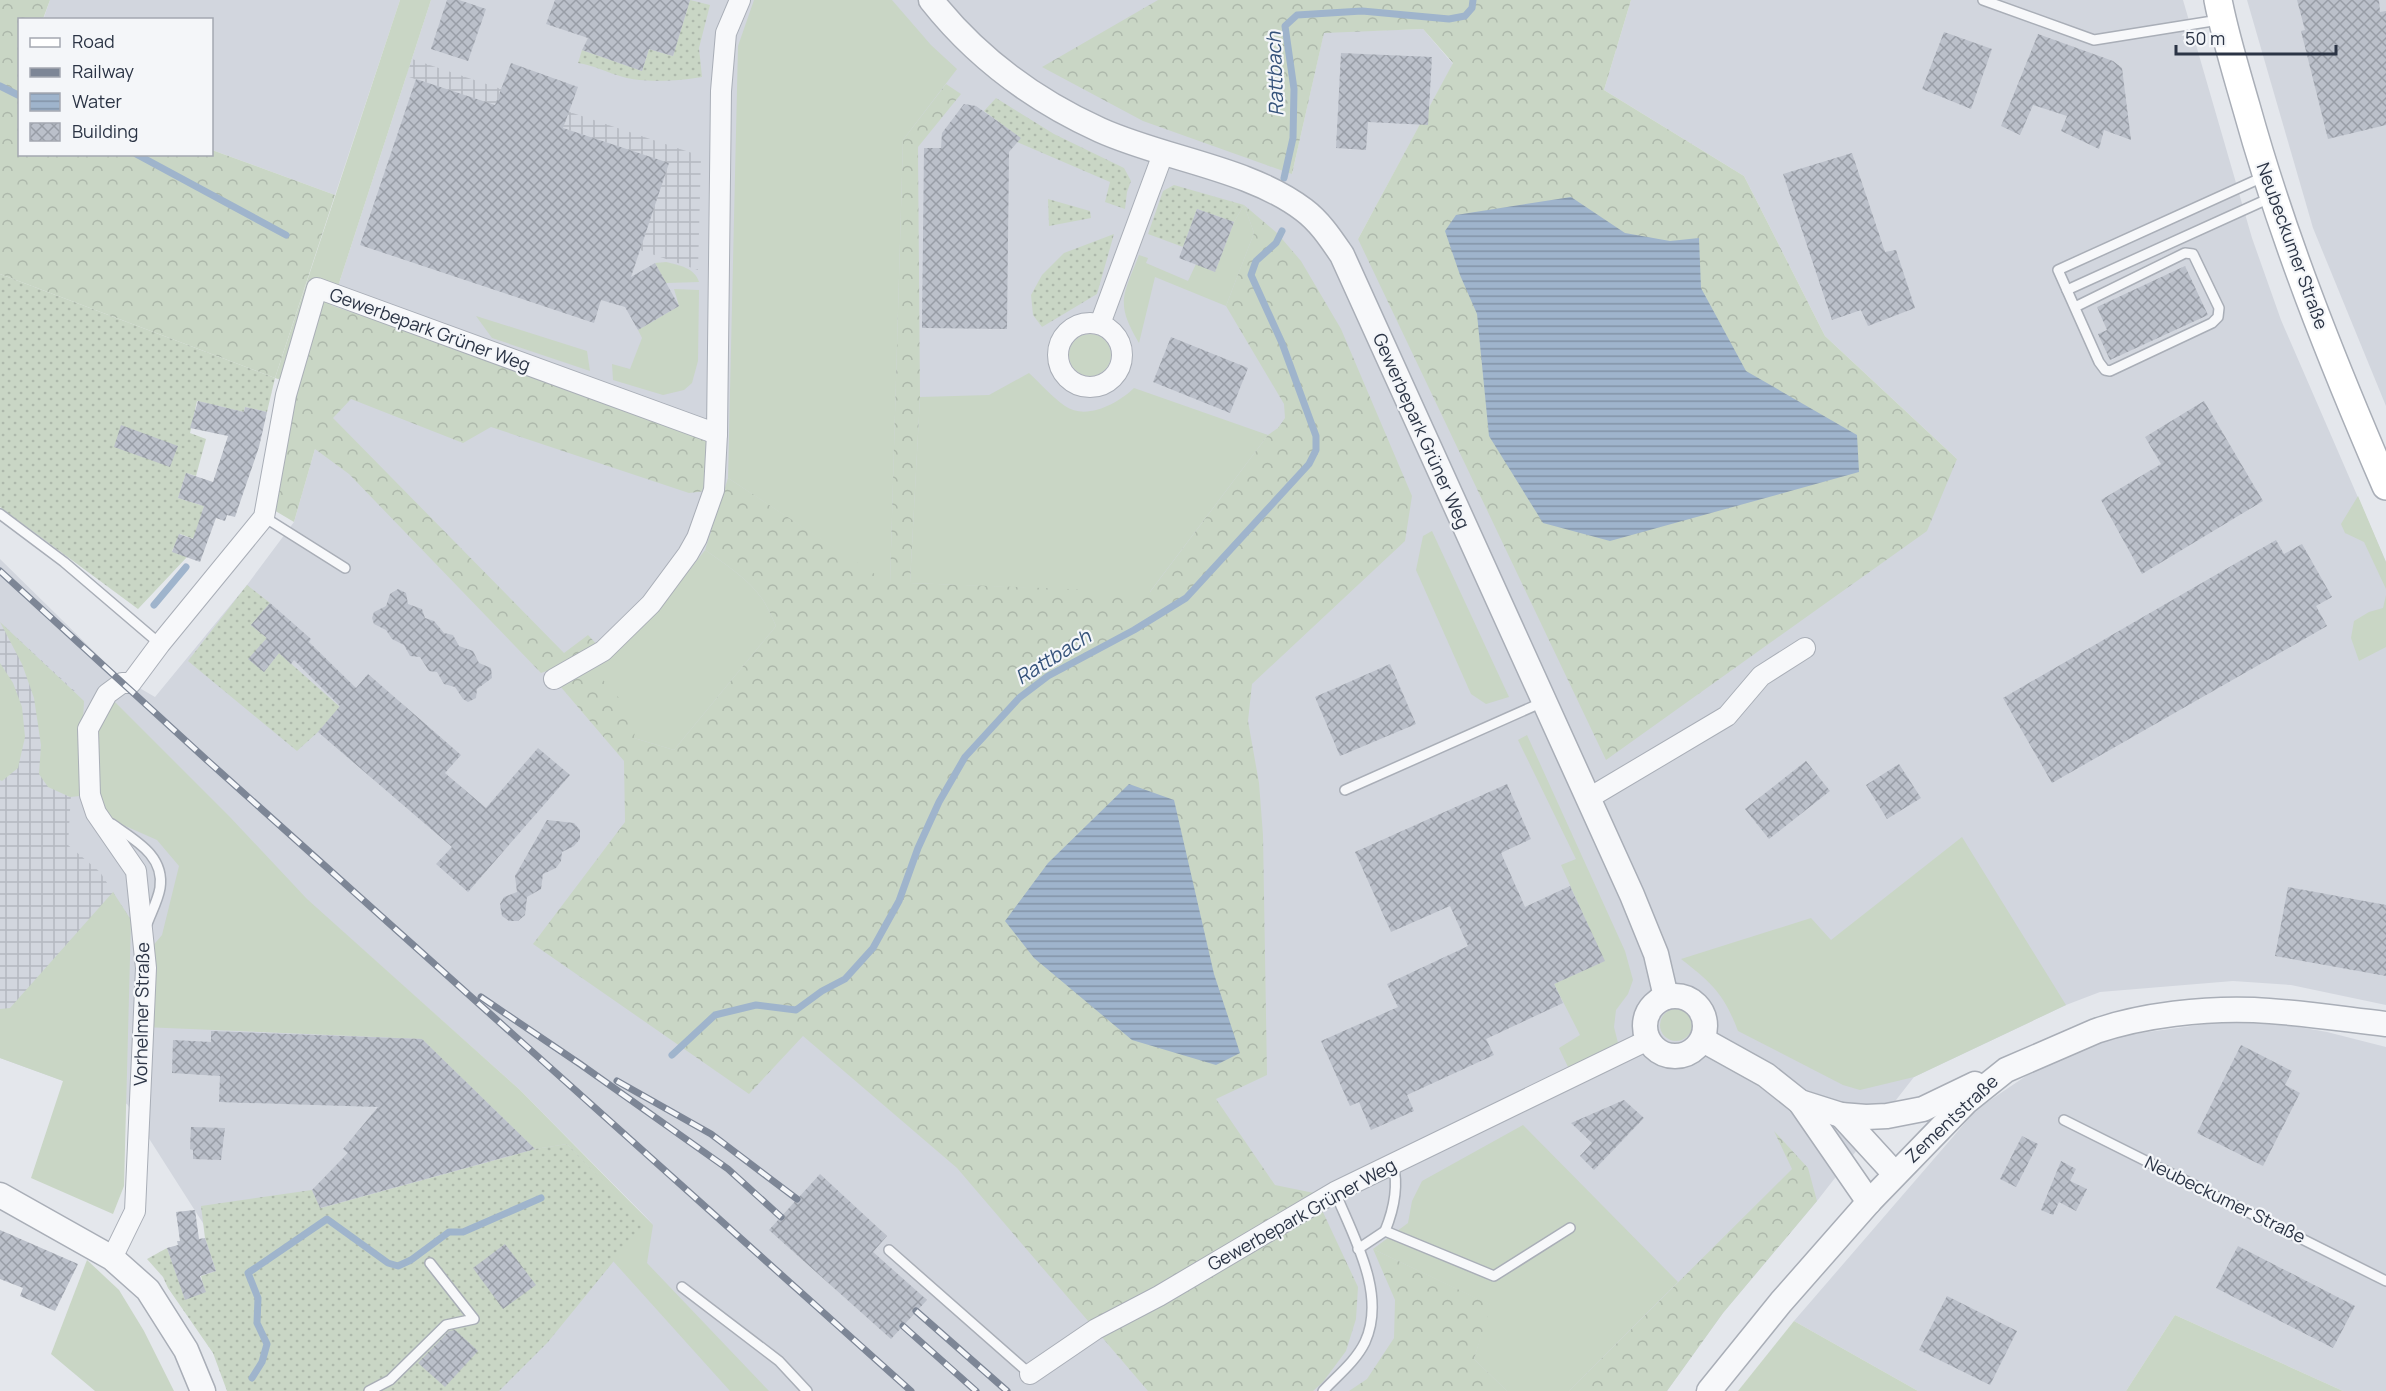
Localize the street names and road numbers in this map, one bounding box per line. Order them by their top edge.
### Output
street label: Neubeckumer Straße [2252,159,2334,332]
street label: Gewerbepark Grüner Weg [327,282,534,377]
street label: Gewerbepark Grüner Weg [1368,329,1476,532]
street label: Vorhelmer Straße [128,942,154,1086]
street label: Zementstraße [1900,1069,2003,1168]
street label: Neubeckumer Straße [2141,1150,2310,1248]
street label: Gewerbepark Grüner Weg [1203,1152,1400,1276]

